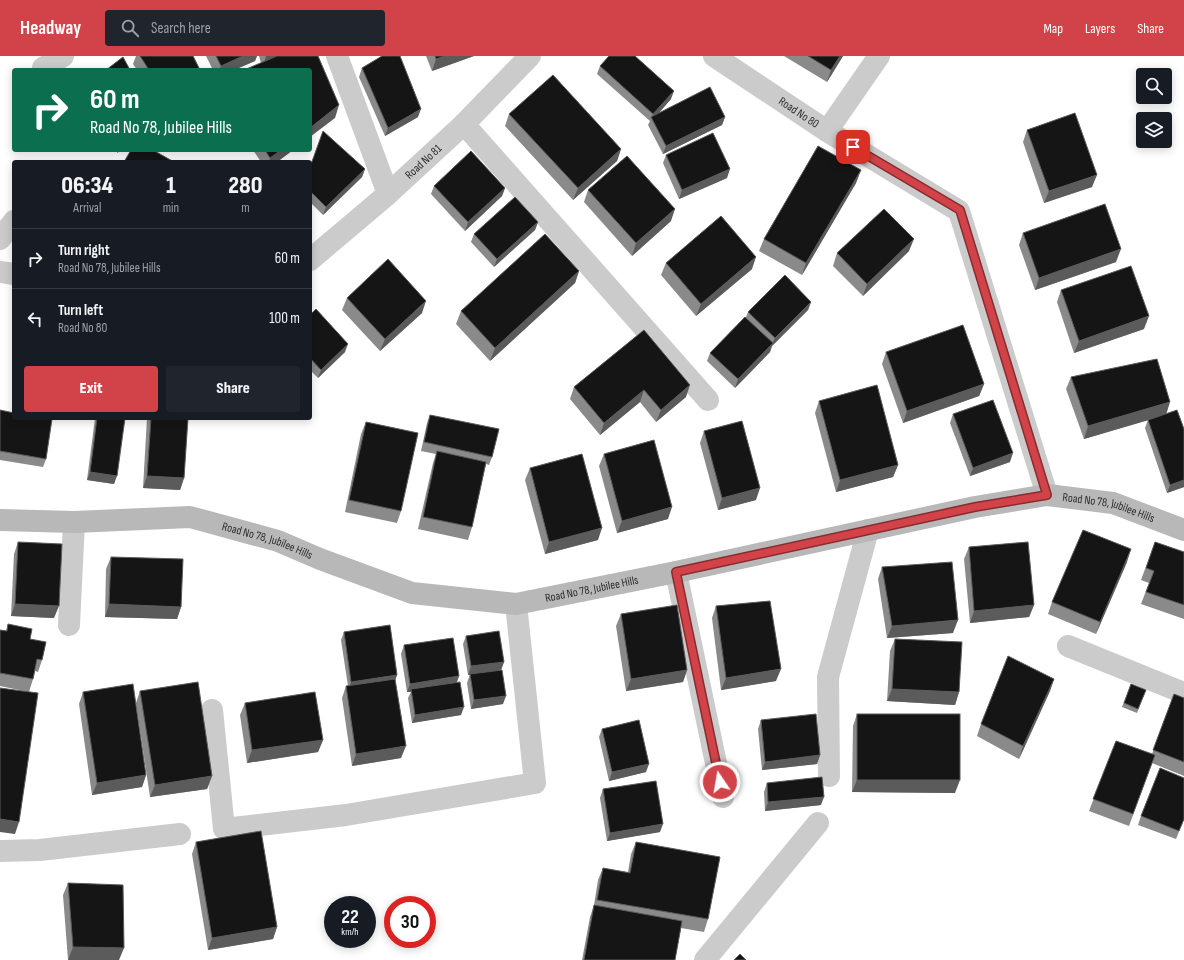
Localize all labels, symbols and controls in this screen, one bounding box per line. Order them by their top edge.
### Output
search box [105,10,385,46]
text: Headway [20,17,81,40]
icon: search [119,17,141,39]
text: Search here [151,19,211,38]
text: Map [1043,20,1063,37]
text: Layers [1085,20,1115,37]
text: Share [1137,20,1164,37]
map controls [1136,68,1172,148]
button: search [1136,68,1172,104]
text: 60 m [90,83,139,116]
icon: right [24,84,76,136]
street label: Road No 80 [776,94,822,131]
button: layers [1136,112,1172,148]
text: Road No 78, Jubilee Hills [90,117,232,138]
pin [836,130,870,164]
icon: arrive [842,136,864,158]
street label: Road No 81 [402,140,445,182]
text: 06:34 [61,171,113,200]
text: 1 [166,171,176,200]
text: 280 [228,171,263,200]
text: Arrival [73,200,101,216]
text: min [163,200,179,216]
text: m [241,200,250,216]
text: Turn right [58,241,110,260]
icon: right [24,248,46,270]
text: 60 m [275,249,300,268]
text: Road No 78, Jubilee Hills [58,260,161,276]
text: Turn left [58,301,103,320]
icon: left [24,308,46,330]
text: 100 m [269,309,300,328]
text: Road No 80 [58,320,107,336]
button: Exit [24,366,158,412]
button: Share [166,366,300,412]
street label: Road No 78, Jubilee Hills [1062,489,1157,526]
street label: Road No 78, Jubilee Hills [220,519,315,563]
street label: Road No 78, Jubilee Hills [544,572,640,605]
position arrow [699,761,741,803]
speed limit sign: 30 [384,896,436,948]
text: 22 [341,905,359,929]
text: km/h [341,926,359,938]

